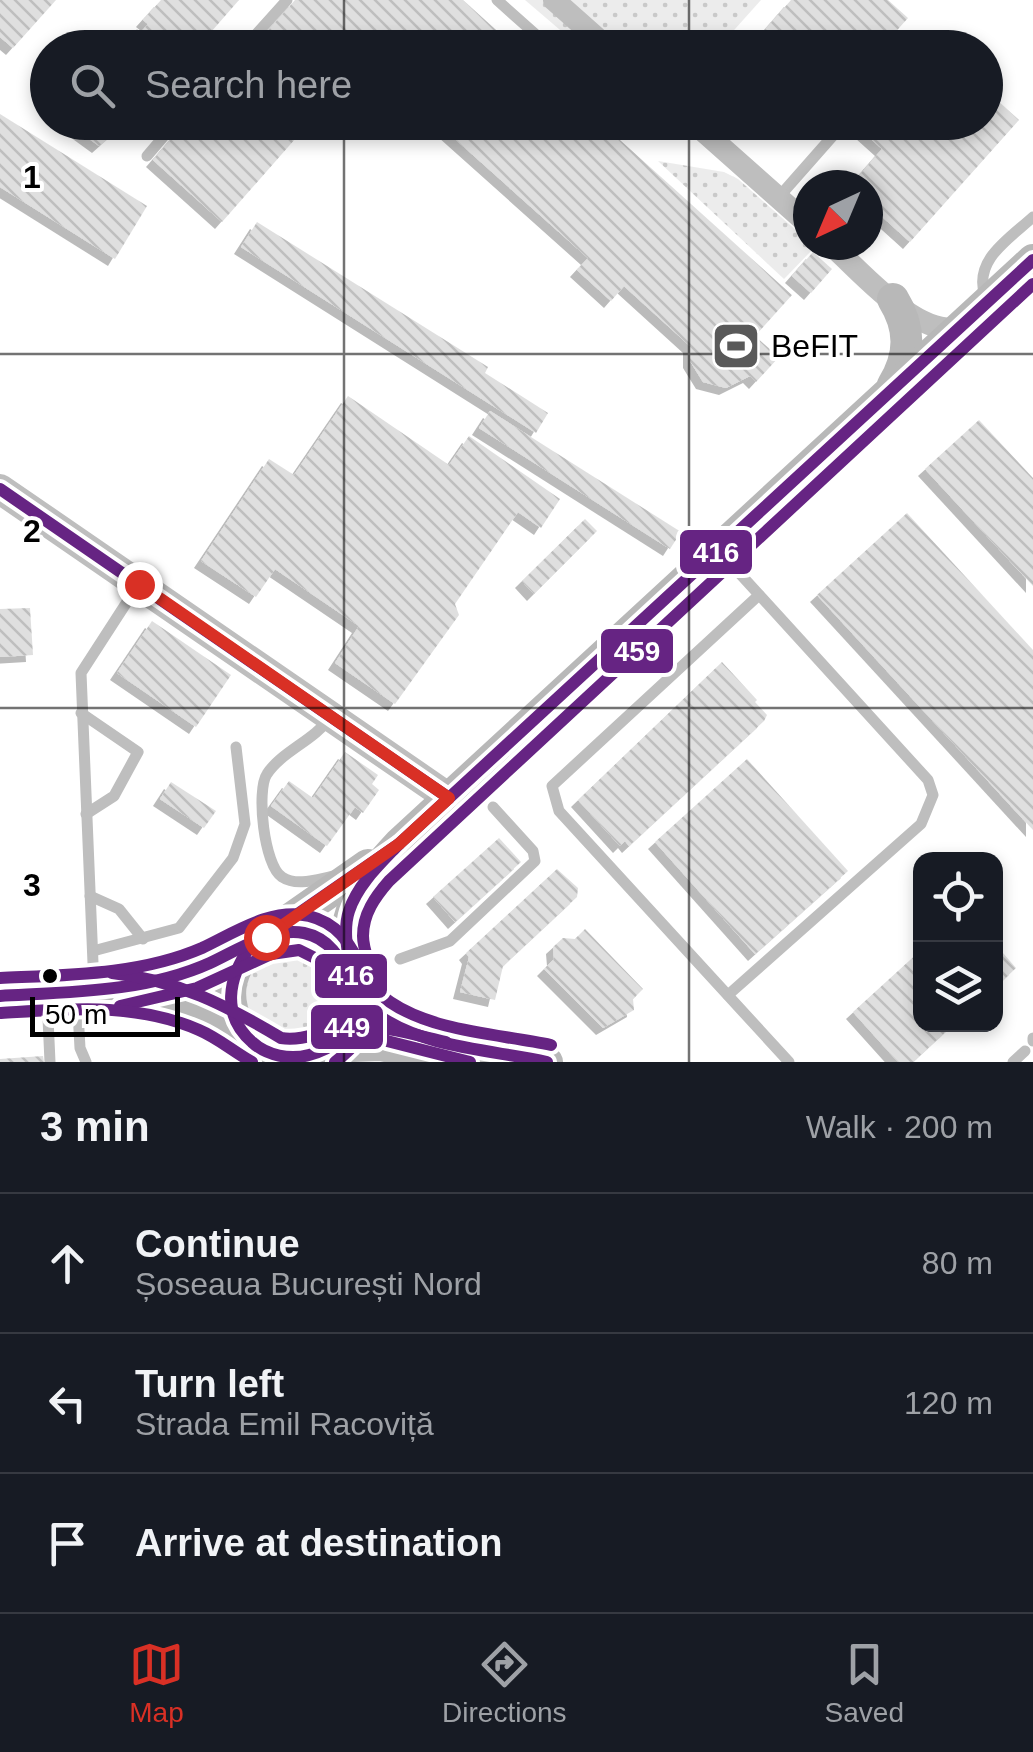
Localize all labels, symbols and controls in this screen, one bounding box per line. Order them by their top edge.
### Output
search box [30,30,1003,140]
icon: search [65,58,120,113]
text: Search here [145,64,352,106]
text: 1 [23,159,41,195]
north arrow [793,170,883,260]
sports icon: BeFIT [710,320,762,372]
place label: BeFIT [771,328,858,364]
text: 2 [23,513,41,549]
line badge: 416 [678,528,754,576]
text: 416 [693,537,739,568]
route end [117,562,163,608]
line badge: 459 [599,627,675,675]
text: 459 [614,636,660,667]
map controls [913,852,1003,1032]
button: locate [913,852,1003,942]
text: 3 [23,867,41,903]
route start [244,915,290,961]
button: layers [913,942,1003,1032]
line badge: 416 [313,952,389,1000]
text: 416 [328,960,374,991]
unlabelled marker [40,966,60,986]
scale bar [30,992,180,1036]
text: 50 m [45,999,107,1030]
line badge: 449 [309,1003,385,1051]
text: 449 [324,1012,370,1043]
text: 3 min [40,1103,150,1150]
text: Walk · 200 m [806,1109,993,1145]
text: Continue [135,1223,300,1265]
icon: ahead [40,1236,95,1291]
text: 80 m [922,1245,993,1281]
text: Șoseaua București Nord [135,1266,482,1302]
text: Turn left [135,1363,284,1405]
icon: left [40,1376,95,1431]
text: 120 m [904,1385,993,1421]
text: Strada Emil Racoviță [135,1406,434,1442]
icon: arrive [40,1516,95,1571]
text: Arrive at destination [135,1522,502,1564]
tab: Map [129,1637,184,1729]
tab: Directions [442,1637,567,1729]
tab: Saved [825,1637,904,1729]

